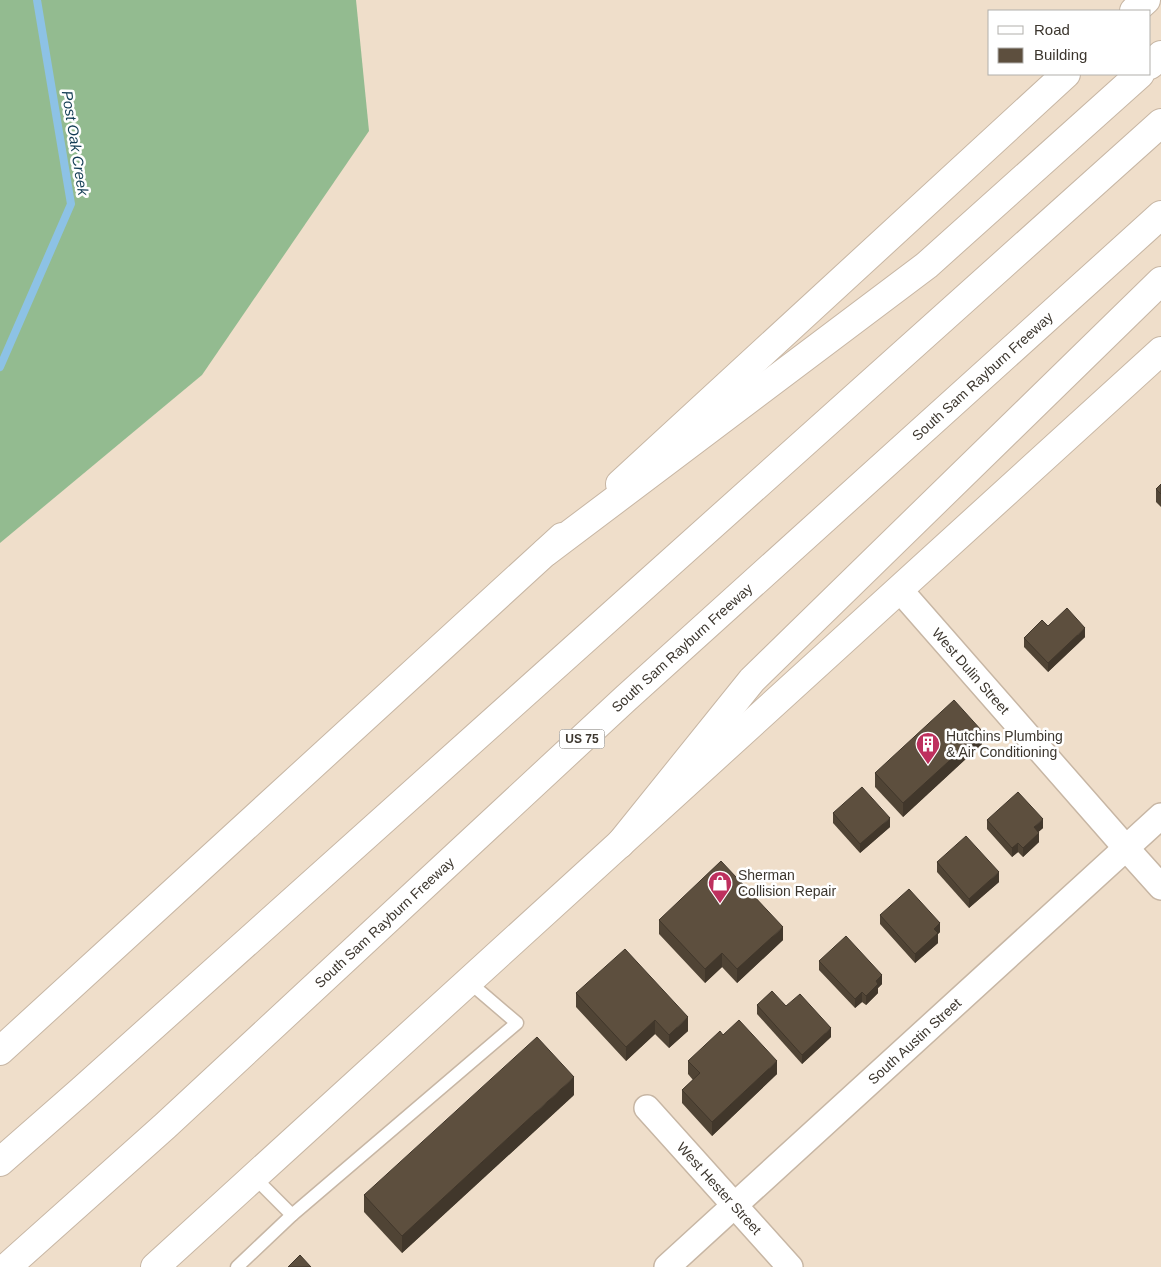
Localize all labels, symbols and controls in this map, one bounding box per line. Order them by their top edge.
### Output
legend [988,10,1151,75]
text: Road [1034,21,1070,38]
text: Building [1034,46,1087,63]
water label: Post Oak Creek [59,89,92,198]
street label: South Sam Rayburn Freeway [909,309,1056,444]
street label: South Sam Rayburn Freeway [608,580,755,715]
street label: West Dulin Street [929,625,1013,717]
place label: Hutchins Plumbing & Air Conditioning [946,728,1063,760]
road number: US 75 [560,730,604,749]
building icon: Hutchins Plumbing & Air Conditioning [915,731,941,765]
street label: South Sam Rayburn Freeway [311,854,457,991]
place label: Sherman Collision Repair [738,867,836,899]
shop icon: Sherman Collision Repair [707,870,733,904]
street label: South Austin Street [865,995,964,1087]
street label: West Hester Street [674,1139,765,1238]

